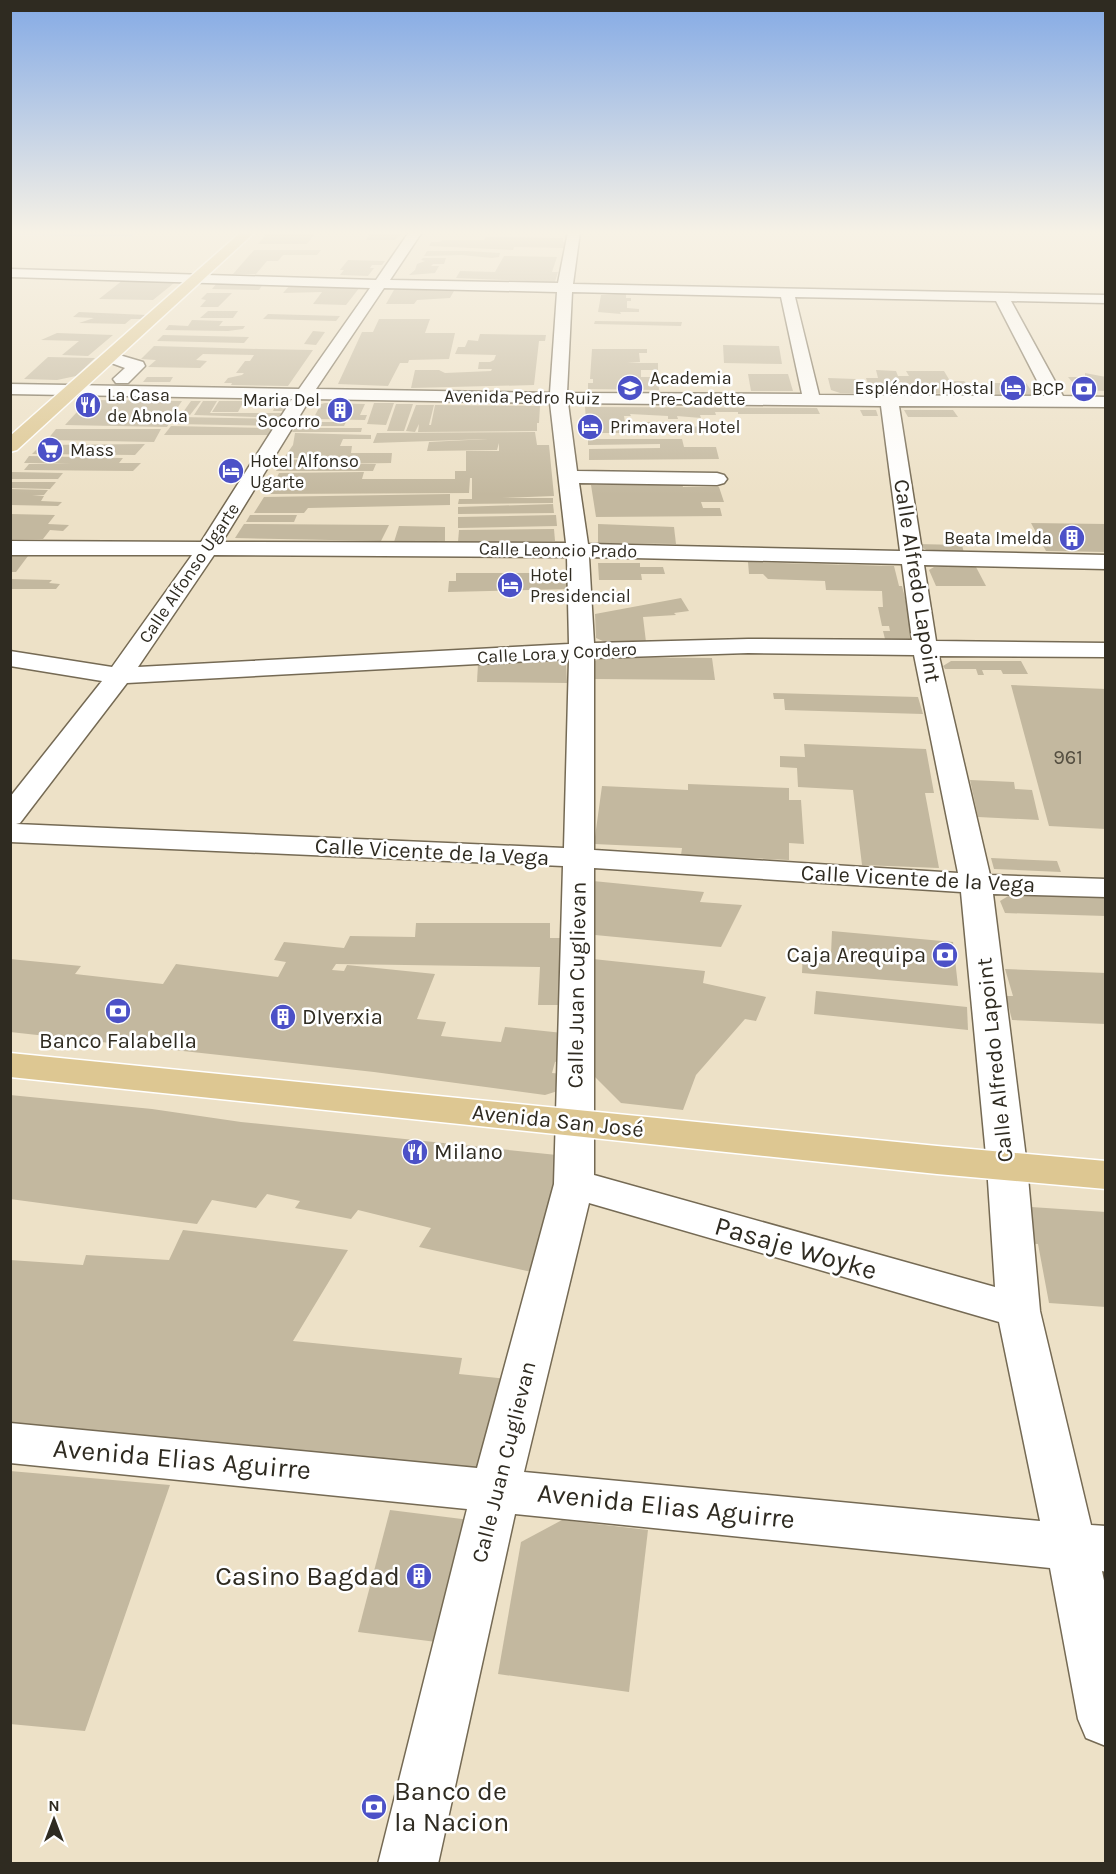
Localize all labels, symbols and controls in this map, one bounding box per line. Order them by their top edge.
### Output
place label: Academia Pre-Cadette [650,367,746,410]
school or university icon: Academia Pre-Cadette [615,373,645,403]
hotel icon: Espléndor Hostal [998,373,1028,403]
bank icon: BCP [1069,374,1099,404]
place label: Espléndor Hostal [854,377,994,399]
place label: BCP [1032,378,1064,400]
place label: La Casa de Abnola [107,384,188,427]
street label: Avenida Pedro Ruiz [444,385,600,409]
place label: Maria Del Socorro [243,389,320,432]
restaurant icon: La Casa de Abnola [73,390,103,420]
building icon: Maria Del Socorro [325,395,355,425]
hotel icon: Primavera Hotel [575,412,605,442]
place label: Primavera Hotel [610,416,740,438]
supermarket icon: Mass [35,435,65,465]
place label: Mass [70,439,114,461]
place label: Hotel Alfonso Ugarte [250,450,359,493]
hotel icon: Hotel Alfonso Ugarte [216,456,246,486]
street label: Calle Alfredo Lapoint [888,477,946,685]
street label: Calle Alfonso Ugarte [134,499,244,647]
building icon: Beata Imelda [1057,523,1087,553]
place label: Beata Imelda [944,527,1052,549]
street label: Calle Leoncio Prado [479,538,637,562]
place label: Hotel Presidencial [530,564,631,607]
hotel icon: Hotel Presidencial [495,570,525,600]
street label: Calle Lora y Cordero [477,638,637,668]
house number: 961 [1053,746,1083,769]
street label: Calle Vicente de la Vega [314,833,550,871]
street label: Calle Vicente de la Vega [800,860,1036,898]
street label: Calle Juan Cuglievan [562,881,592,1089]
bank icon: Caja Arequipa [930,940,960,970]
place label: Caja Arequipa [787,942,926,968]
street label: Calle Alfredo Lapoint [971,956,1019,1164]
bank icon: Banco Falabella [103,996,133,1026]
building icon: DIverxia [268,1002,298,1032]
place label: DIverxia [302,1004,383,1030]
place label: Banco Falabella [39,1028,197,1054]
street label: Avenida San José [471,1099,645,1143]
restaurant icon: Milano [400,1137,430,1167]
place label: Milano [434,1139,503,1165]
street label: Pasaje Woyke [711,1210,881,1286]
street label: Calle Juan Cuglievan [466,1358,542,1566]
street label: Avenida Elias Aguirre [52,1432,312,1486]
street label: Avenida Elias Aguirre [536,1477,796,1535]
place label: Casino Bagdad [215,1560,400,1592]
building icon: Casino Bagdad [404,1561,434,1591]
place label: Banco de la Nacion [394,1775,509,1838]
north arrow [24,1790,84,1850]
bank icon: Banco de la Nacion [359,1792,389,1822]
text: N [48,1796,60,1815]

